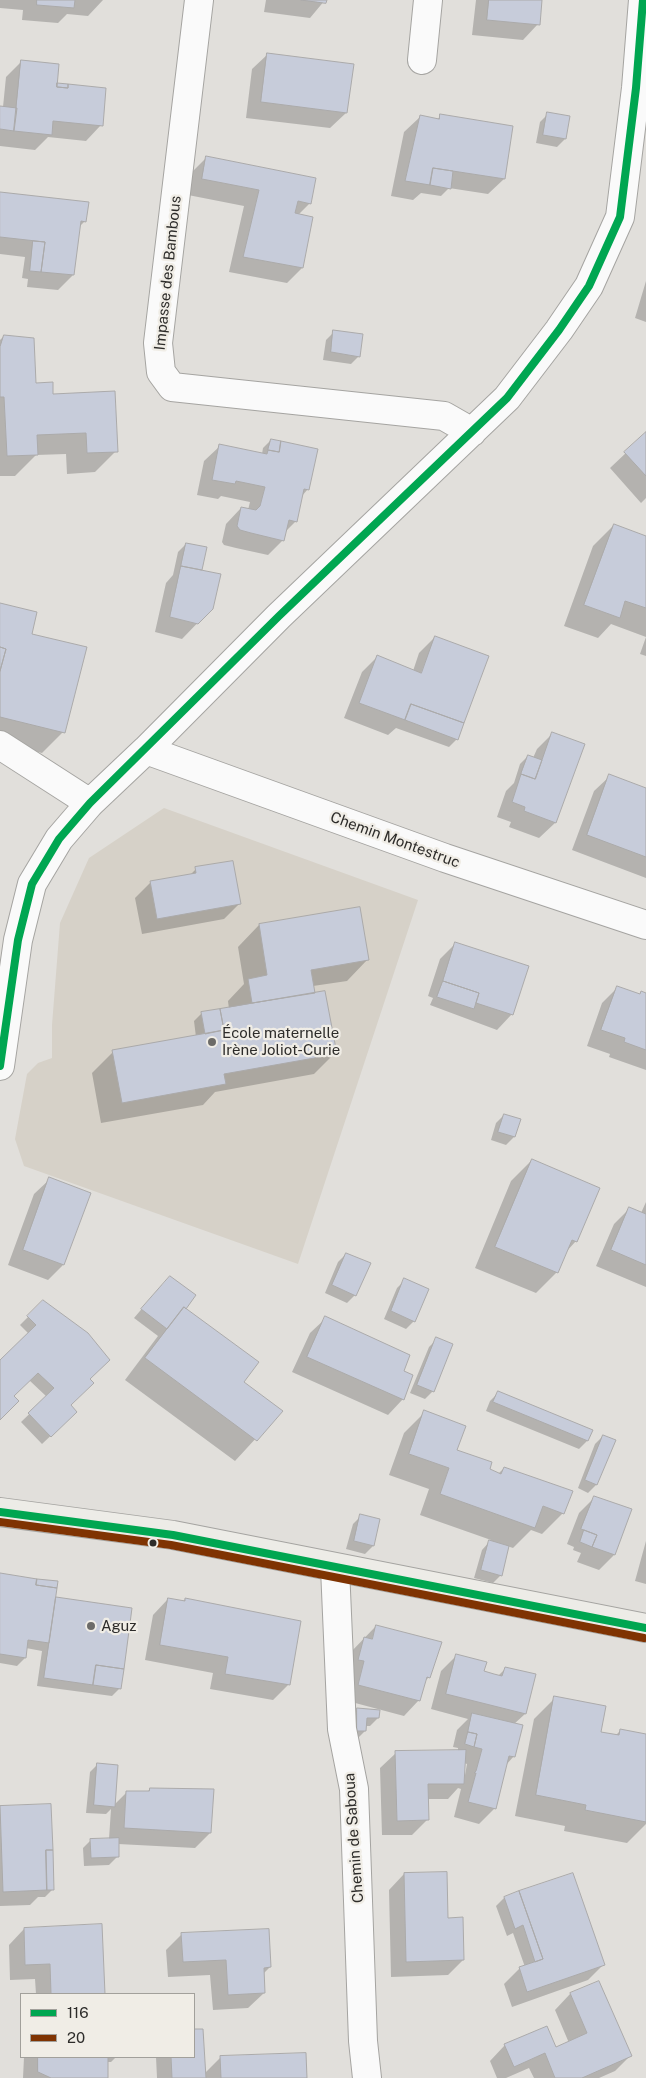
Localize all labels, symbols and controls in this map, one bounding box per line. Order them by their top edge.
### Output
street label: Impasse des Bambous [151,195,185,351]
street label: Chemin Montestruc [328,808,462,872]
place label: École maternelle Irène Joliot-Curie [222,1024,340,1059]
marker: École maternelle Irène Joliot-Curie [206,1036,218,1048]
unlabelled marker [148,1538,158,1548]
place label: Aguz [101,1617,136,1635]
marker: Aguz [85,1620,97,1632]
street label: Chemin de Saboua [340,1772,368,1904]
legend [20,1993,195,2058]
text: 116 [67,2004,89,2021]
text: 20 [67,2029,85,2046]

